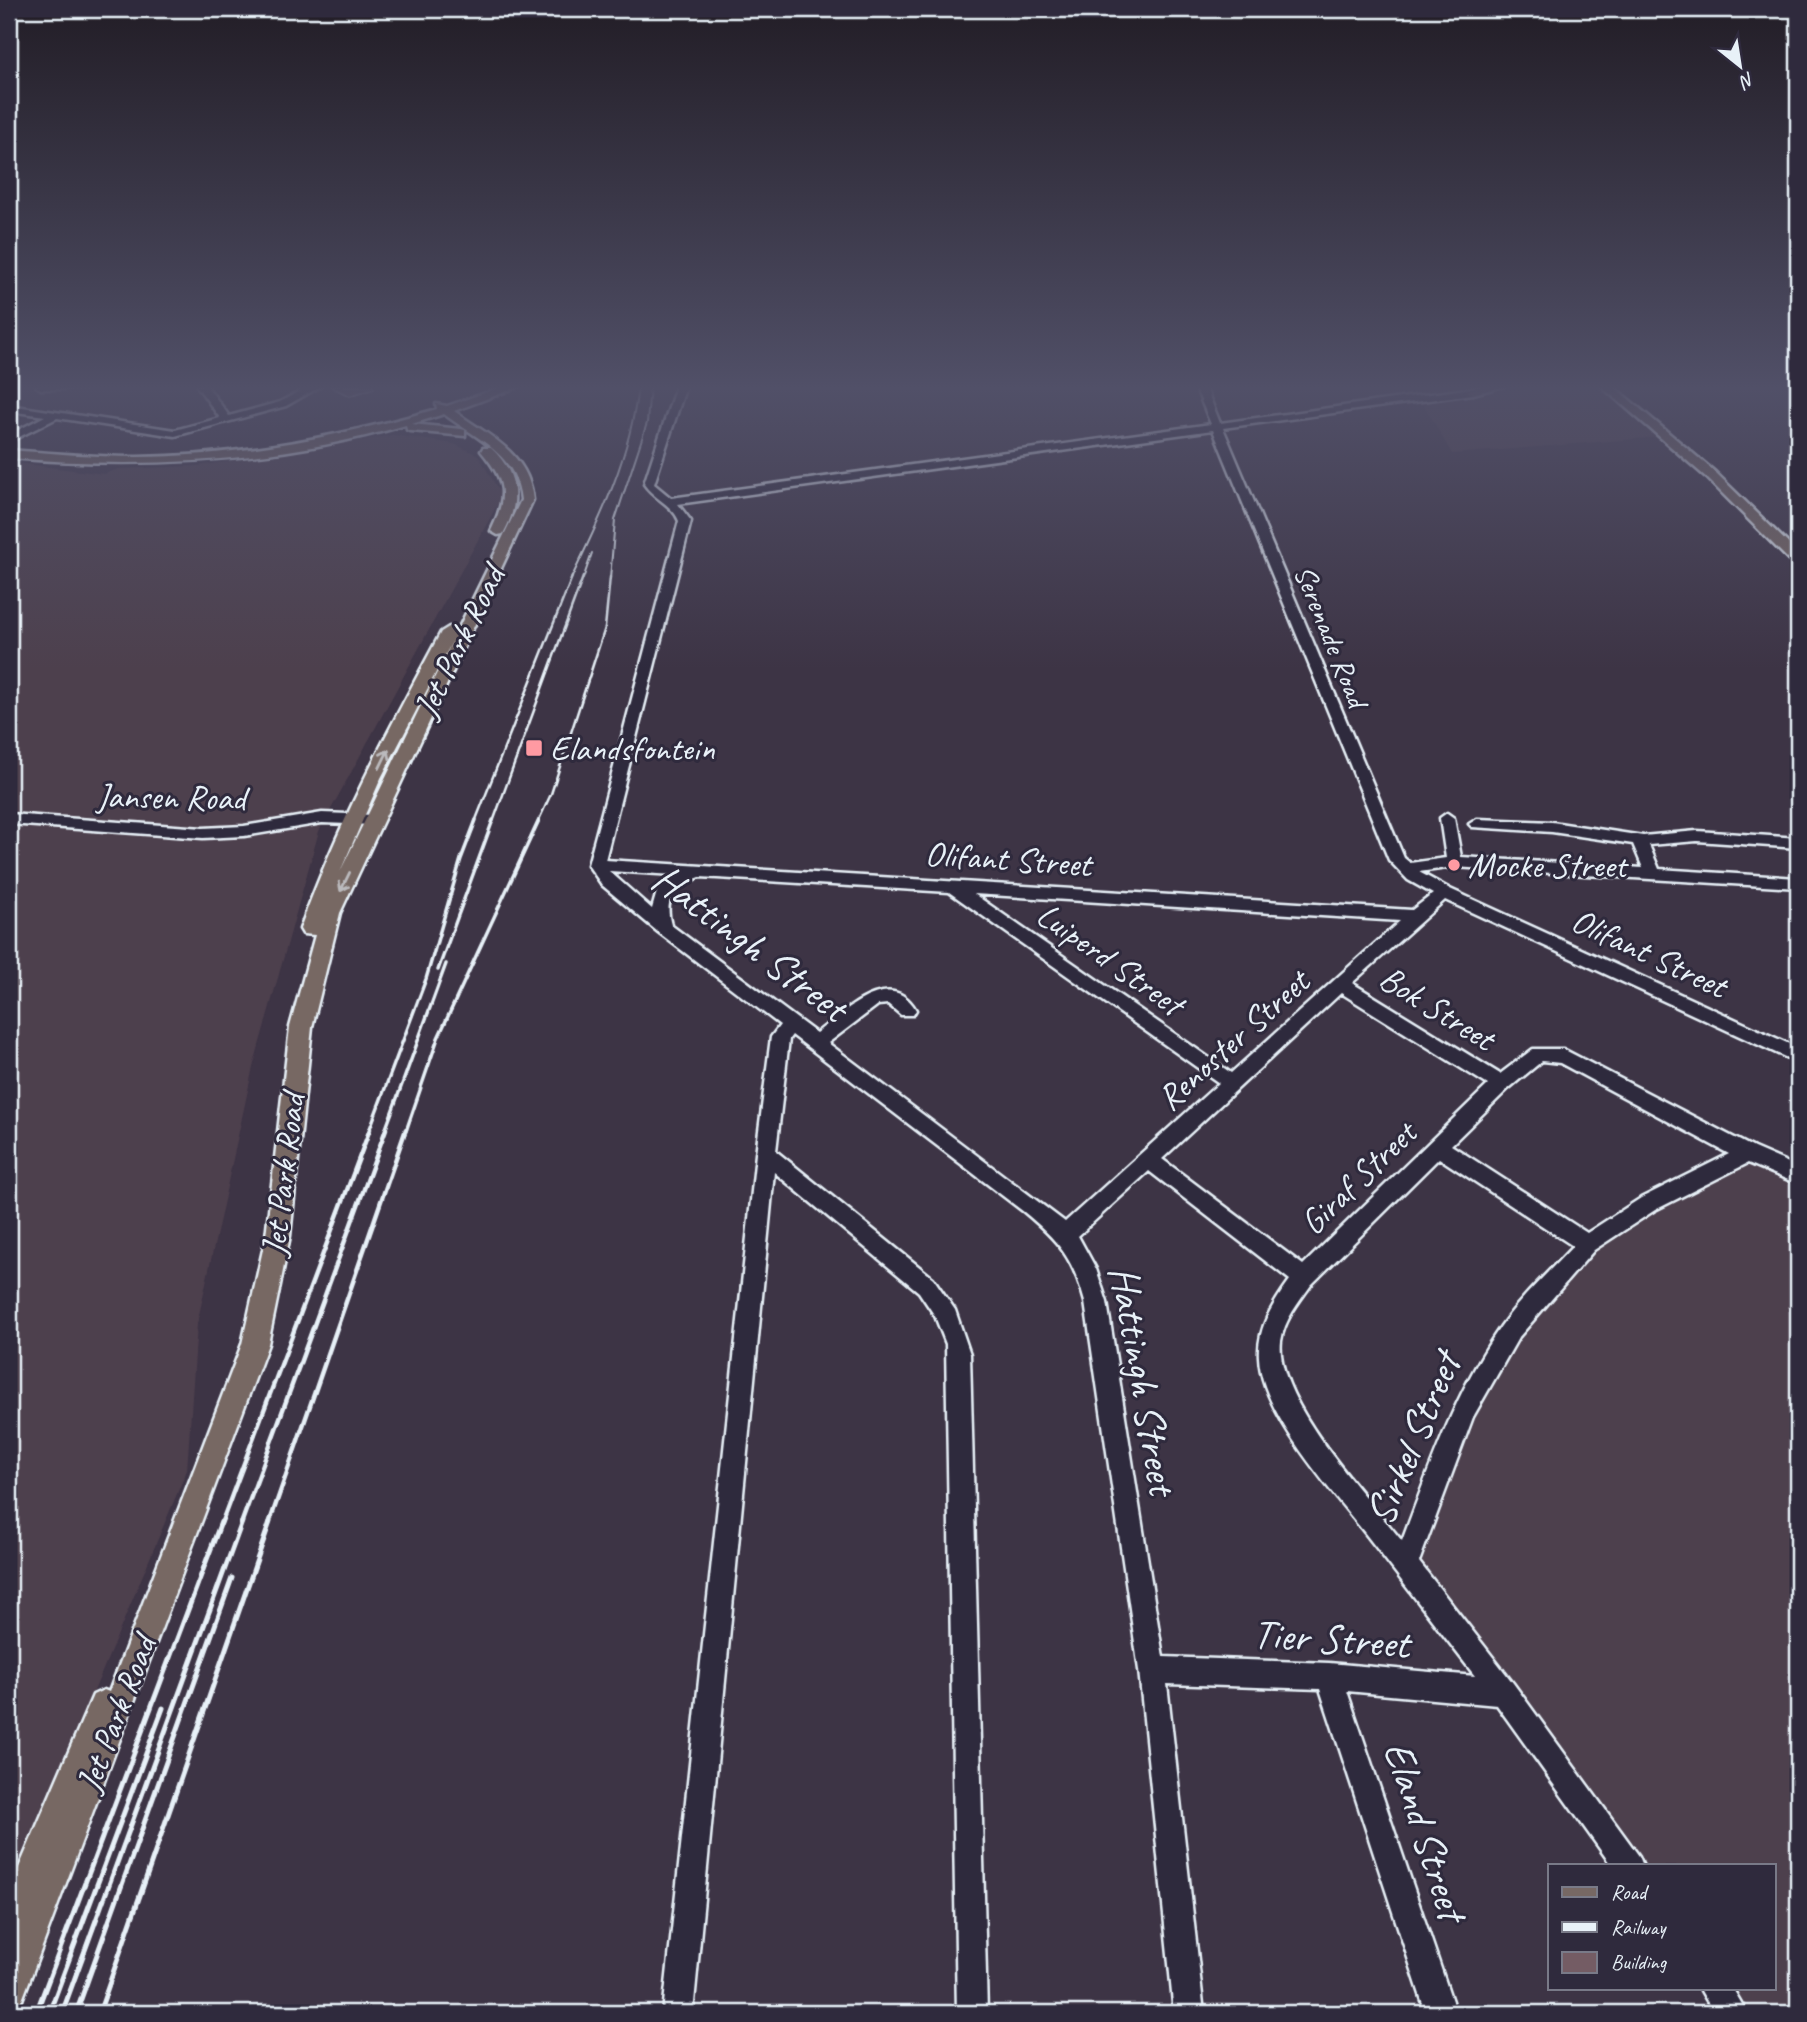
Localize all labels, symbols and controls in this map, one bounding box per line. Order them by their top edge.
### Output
north arrow [1706,32,1776,102]
text: N [1734,67,1759,95]
street label: Jet Park Road [402,554,517,727]
street label: Serenade Road [1285,560,1378,716]
place label: Elandsfontein [550,726,715,771]
marker: Elandsfontein [524,738,544,758]
one-way arrow [378,749,392,770]
street label: Jansen Road [94,773,251,821]
street label: Olifant Street [924,831,1096,887]
place label: Mocke Street [1468,843,1630,888]
street label: Hattingh Street [642,852,862,1036]
marker: Mocke Street [1446,857,1462,873]
one-way arrow [337,871,351,892]
street label: Luiperd Street [1028,892,1196,1028]
street label: Olifant Street [1564,898,1737,1010]
street label: Bok Street [1371,955,1506,1063]
street label: Renoster Street [1148,958,1321,1120]
street label: Jet Park Road [251,1086,316,1260]
street label: Giraf Street [1290,1109,1428,1244]
street label: Hattingh Street [1097,1261,1190,1503]
street label: Sirkel Street [1353,1340,1475,1533]
street label: Tier Street [1251,1607,1415,1671]
street label: Jet Park Road [65,1625,168,1800]
street label: Eland Street [1371,1735,1480,1932]
legend [1548,1864,1776,1990]
text: Road [1611,1879,1650,1905]
text: Railway [1611,1914,1667,1940]
text: Building [1611,1949,1668,1975]

